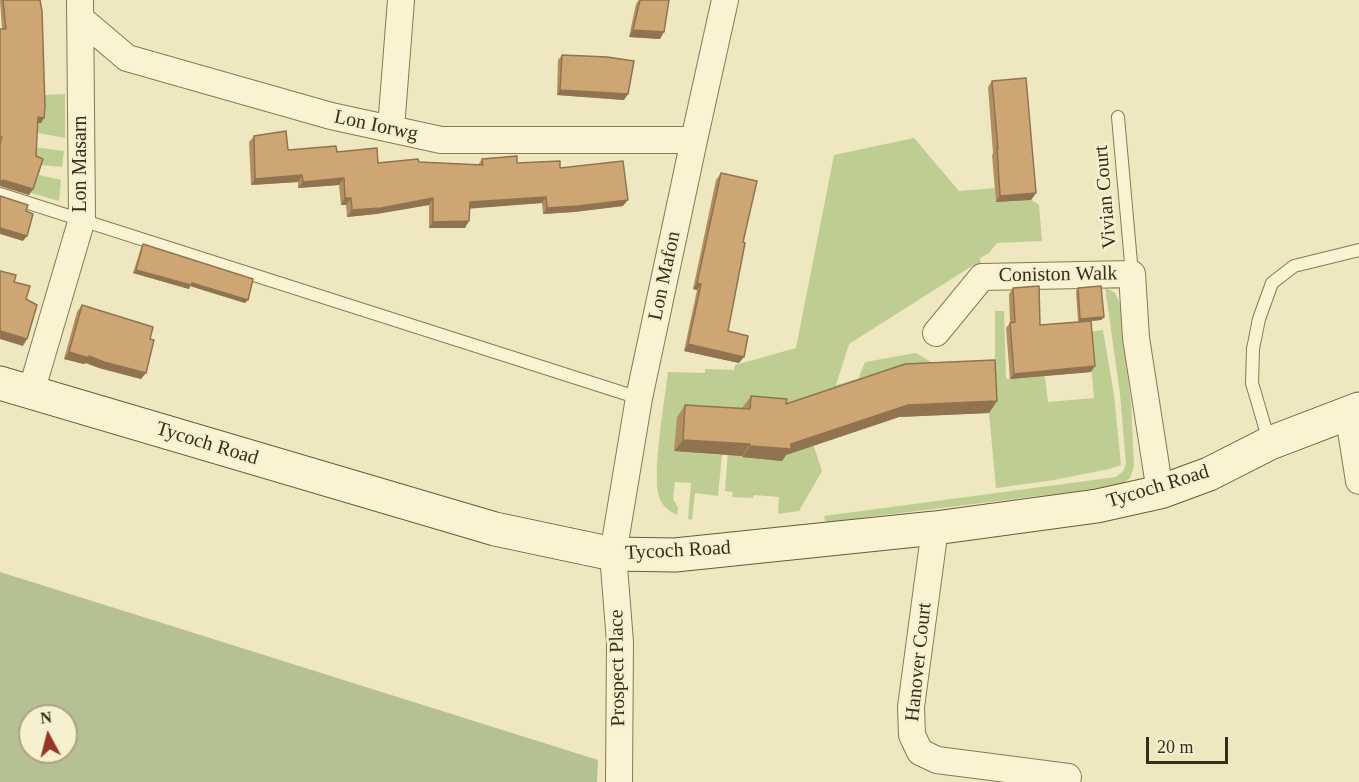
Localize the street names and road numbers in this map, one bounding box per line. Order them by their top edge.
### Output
street label: Lon Iorwg [332,105,420,147]
street label: Lon Masarn [69,115,93,213]
street label: Vivian Court [1090,144,1122,250]
street label: Lon Mafon [644,229,686,323]
street label: Coniston Walk [998,262,1118,288]
street label: Tycoch Road [153,417,261,471]
street label: Tycoch Road [1104,460,1212,514]
street label: Tycoch Road [625,536,731,566]
street label: Hanover Court [901,601,937,723]
street label: Prospect Place [605,609,631,727]

